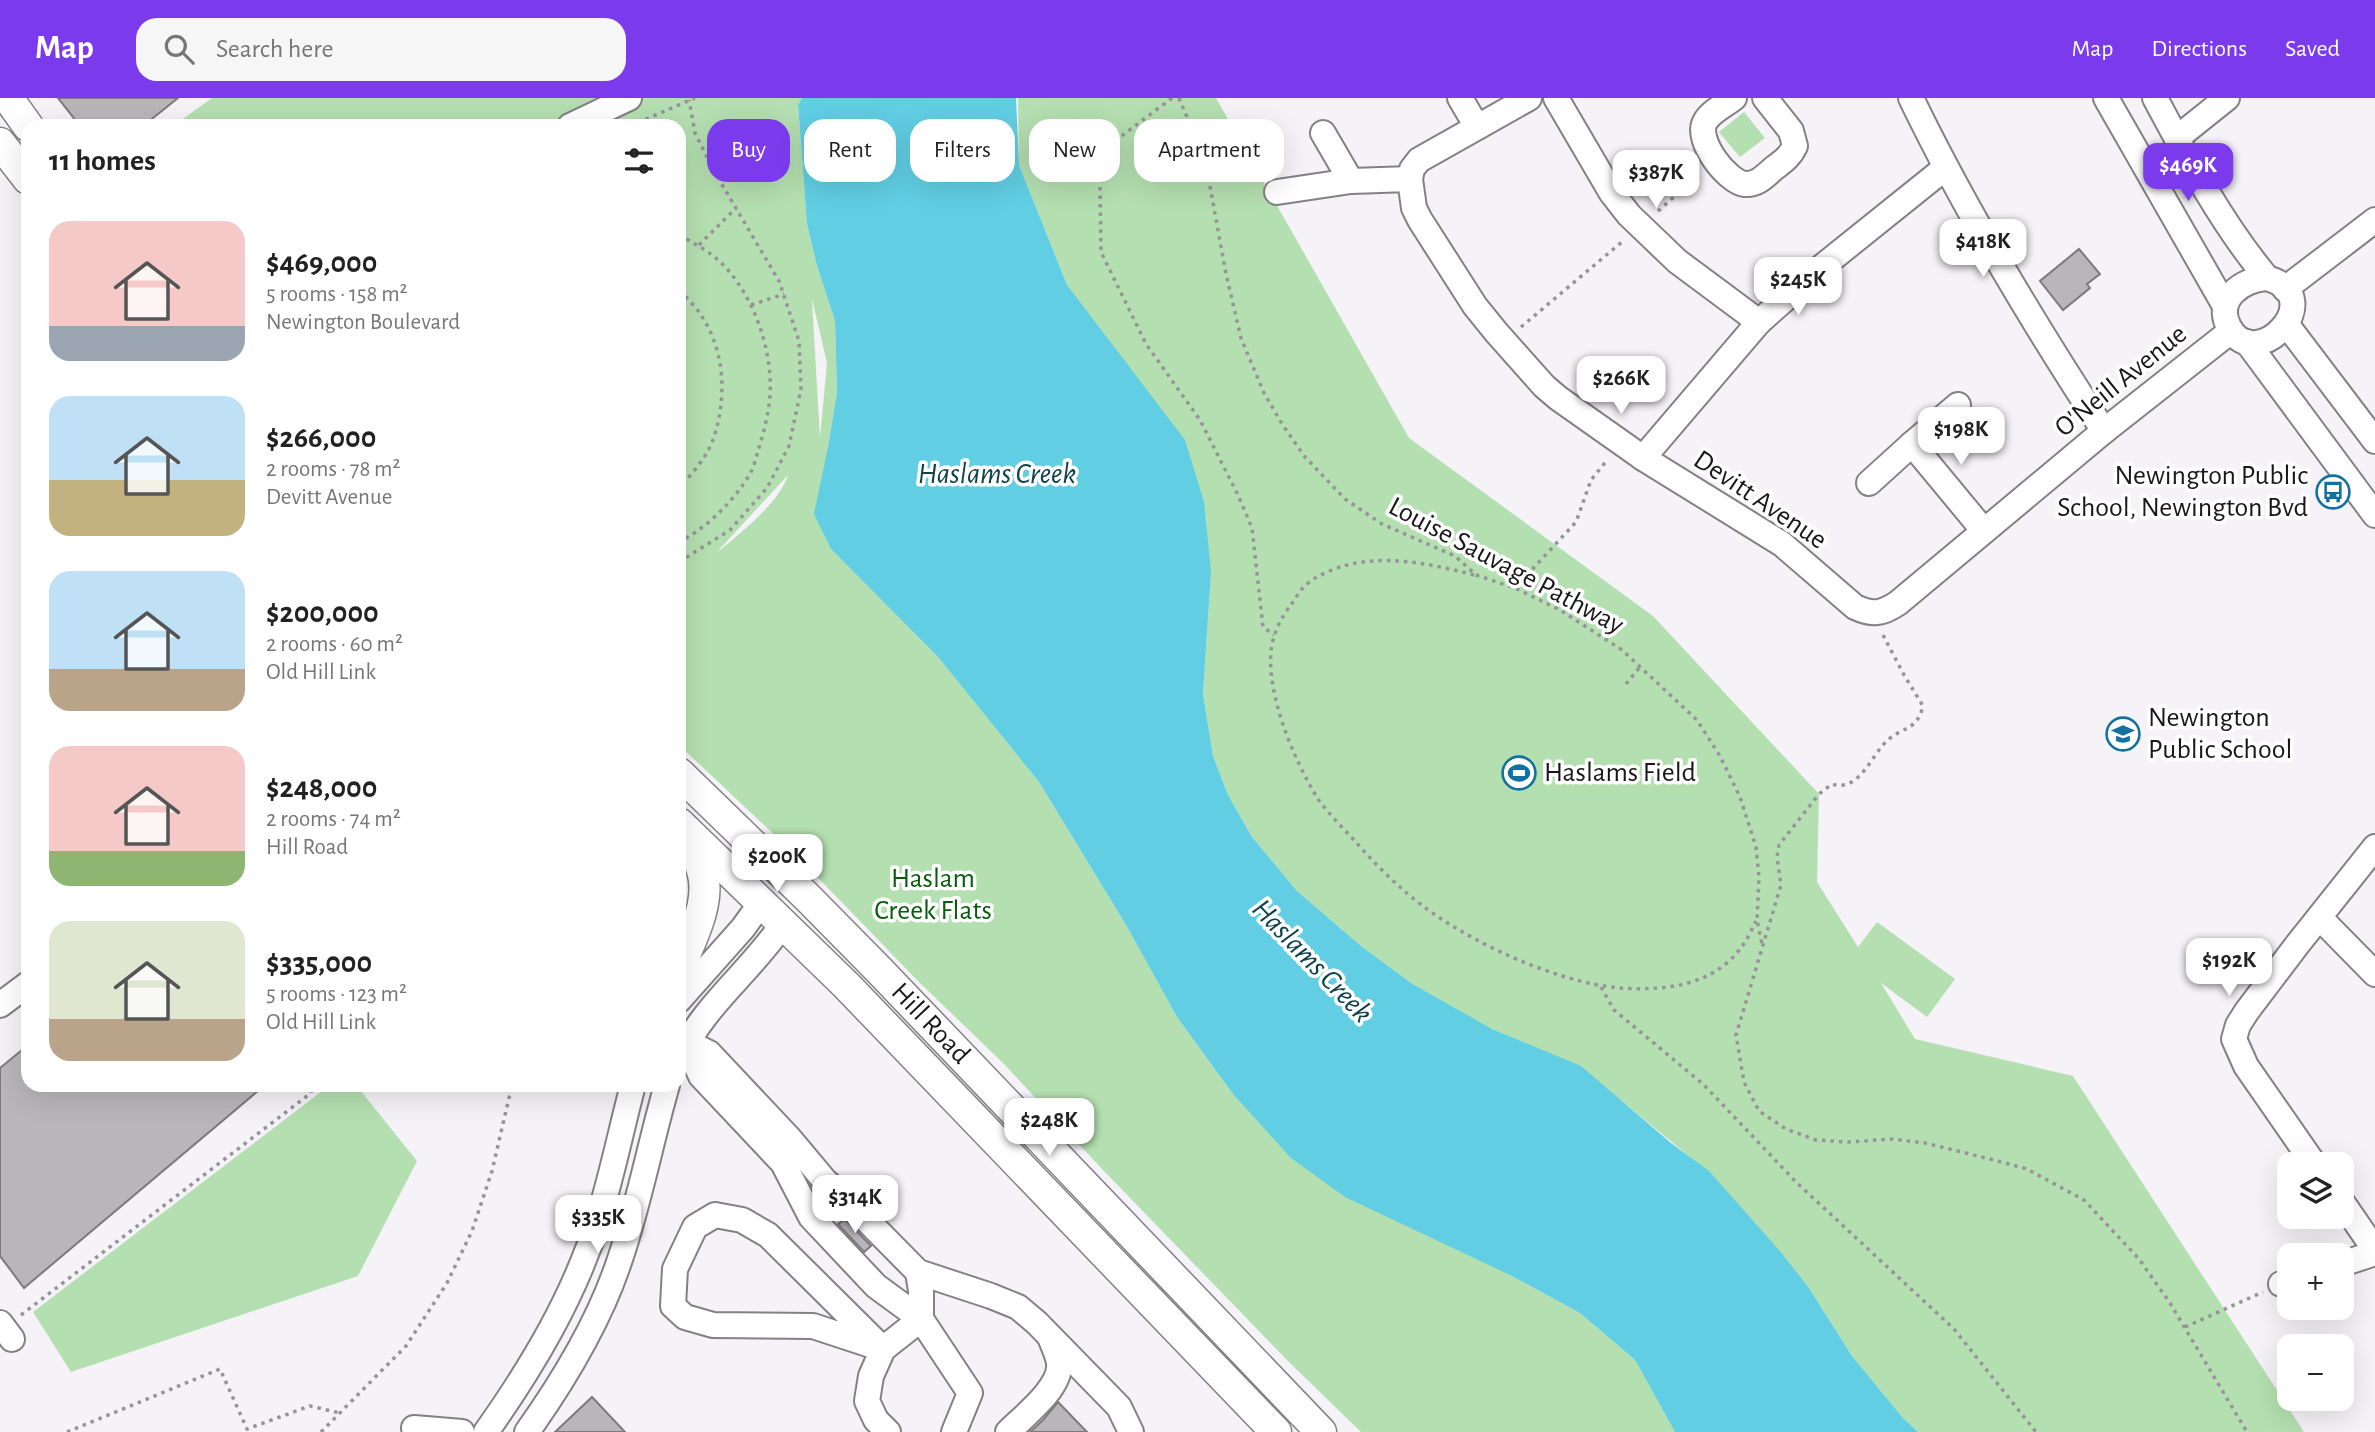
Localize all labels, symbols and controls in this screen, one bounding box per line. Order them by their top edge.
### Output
search box [136,18,626,81]
icon: search [160,30,198,68]
text: Map [35,32,94,65]
text: Search here [216,36,334,62]
text: Map [2071,37,2113,61]
text: Directions [2151,37,2247,61]
text: Saved [2285,37,2340,61]
chip: Buy [707,119,790,182]
chip: Rent [804,119,896,182]
chip: Filters [910,119,1015,182]
chip: New [1029,119,1120,182]
chip: Apartment [1134,119,1284,182]
icon: filters [620,142,658,180]
pin: $469K [2139,144,2237,203]
text: 11 homes [49,146,156,176]
pin: $387K [1607,150,1705,210]
text: $469K [2159,154,2217,177]
text: $387K [1629,161,1683,184]
pin: $418K [1934,220,2032,279]
text: $418K [1956,230,2010,253]
text: $469,000 [266,248,377,278]
icon: home [105,249,189,333]
pin: $245K [1749,258,1847,317]
text: $245K [1770,268,1826,291]
text: 5 rooms · 158 m² [266,283,408,306]
text: Newington Boulevard [266,311,460,334]
street label: O'Neill Avenue [2050,320,2192,442]
pin: $266K [1572,356,1670,416]
text: $266K [1593,367,1649,390]
pin: $198K [1912,408,2010,467]
text: $198K [1934,418,1988,441]
text: $266,000 [266,423,376,453]
icon: home [105,424,189,508]
street label: Devitt Avenue [1688,445,1832,555]
text: 2 rooms · 78 m² [266,458,401,481]
water label: Haslams Creek [918,459,1076,489]
place label: Newington Public School, Newington Bvd [2057,462,2308,522]
bus stop icon: Newington Public School, Newington Bvd [2314,473,2352,511]
text: Devitt Avenue [266,486,392,509]
street label: Louise Sauvage Pathway [1384,492,1628,640]
text: $200,000 [266,598,379,628]
icon: home [105,599,189,683]
text: 2 rooms · 60 m² [266,633,403,656]
text: Old Hill Link [266,661,376,684]
place label: Newington Public School [2148,704,2292,764]
school or university icon: Newington Public School [2104,715,2142,753]
sports icon: Haslams Field [1500,754,1538,792]
place label: Haslams Field [1544,759,1696,787]
text: $248,000 [266,773,377,803]
icon: home [105,774,189,858]
text: 2 rooms · 74 m² [266,808,401,831]
pin: $200K [728,834,826,894]
text: Hill Road [266,836,348,859]
text: $200K [748,845,806,868]
park label: Haslam Creek Flats [874,865,992,925]
water label: Haslams Creek [1246,894,1378,1028]
pin: $192K [2180,939,2278,998]
text: $335,000 [266,948,372,978]
icon: home [105,949,189,1033]
text: $192K [2202,949,2256,972]
street label: Hill Road [886,978,975,1070]
text: 5 rooms · 123 m² [266,983,407,1006]
text: Old Hill Link [266,1011,376,1034]
pin: $248K [1000,1098,1098,1158]
text: $248K [1020,1109,1078,1132]
map controls [2277,1152,2354,1411]
button: layers [2277,1152,2354,1229]
pin: $314K [806,1176,904,1235]
text: $314K [828,1186,882,1209]
pin: $335K [549,1196,647,1255]
text: $335K [571,1206,625,1229]
button: + [2277,1243,2354,1320]
button: − [2277,1334,2354,1411]

